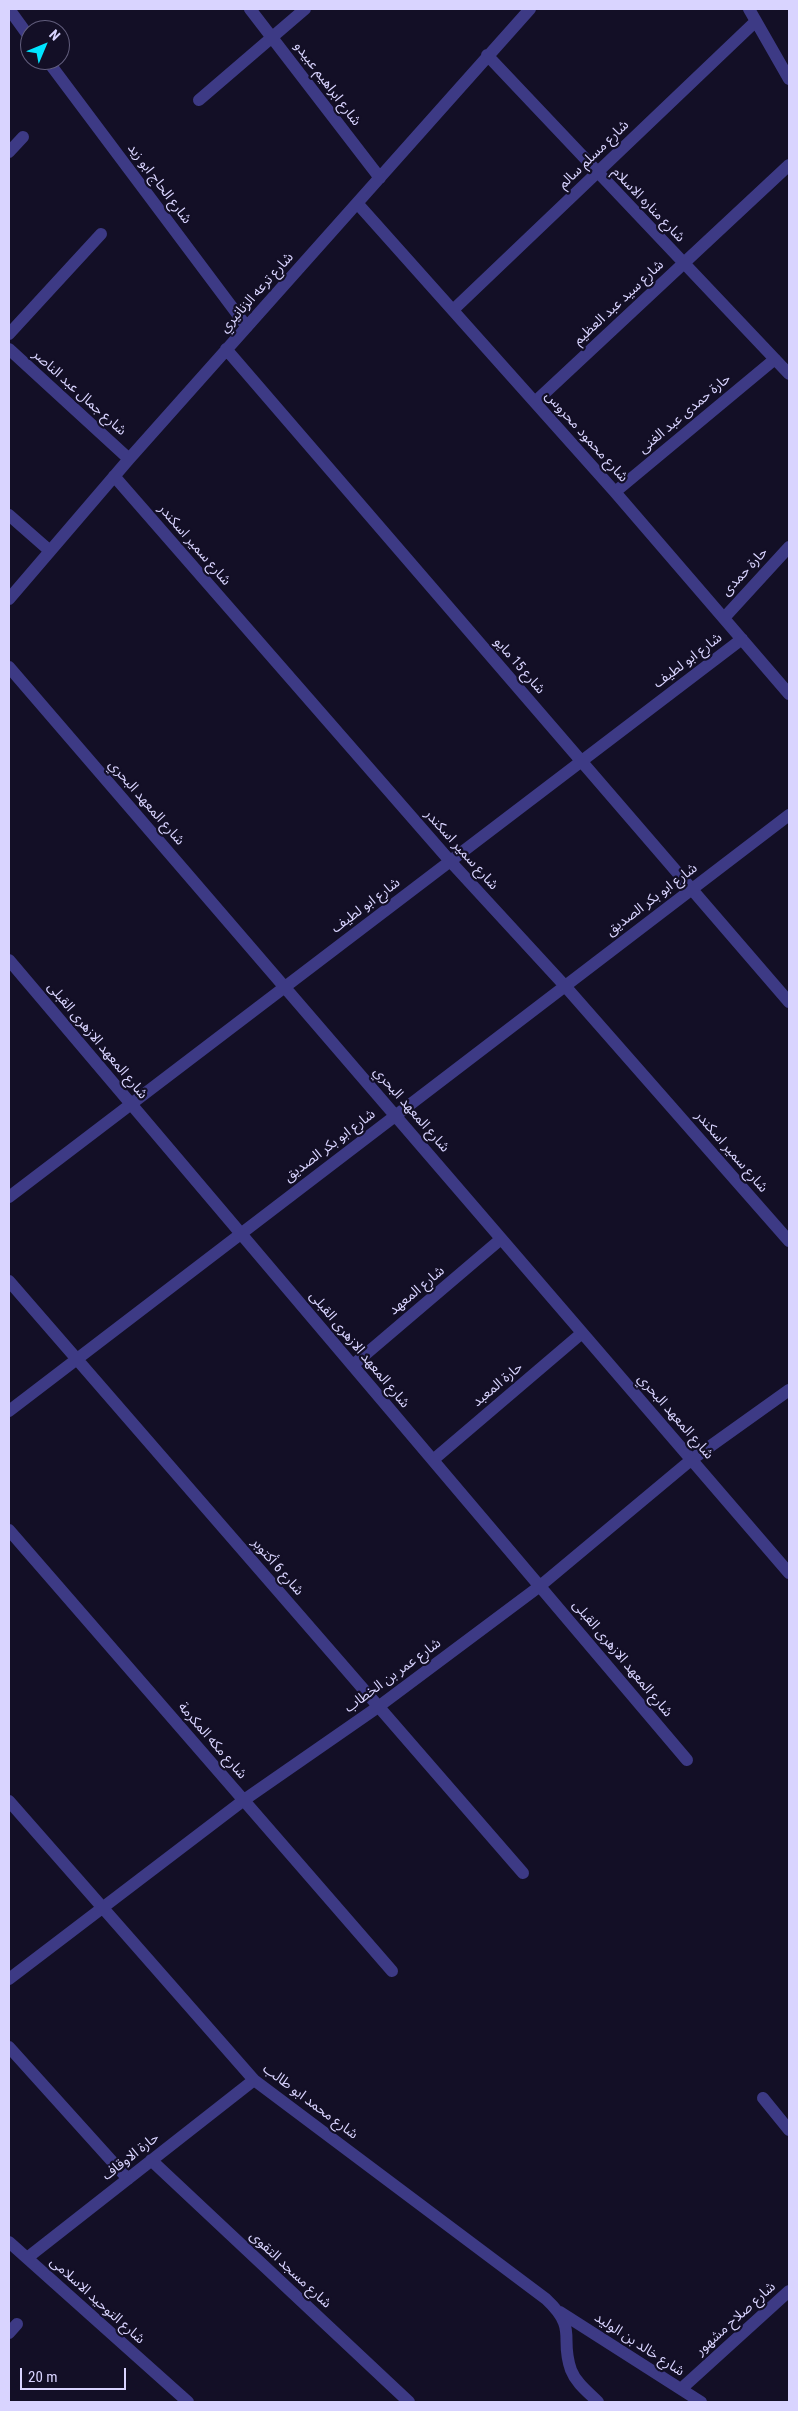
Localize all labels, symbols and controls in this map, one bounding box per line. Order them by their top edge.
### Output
north arrow [20,20,70,70]
text: N [46,26,64,44]
street label: شارع ابراهيم عبيدو [290,39,364,129]
street label: شارع مسلم سالم [555,117,633,193]
street label: شارع الحاج ابو زيد [123,141,195,227]
street label: شارع مناره الاسلام [608,164,688,246]
street label: شارع ترعه الزنانيري [217,249,297,337]
street label: شارع سيد عبد العظيم [570,257,668,349]
street label: شارع جمال عبد الناصر [29,346,129,440]
street label: حارة حمدى عبد الغنى [635,371,735,457]
street label: شارع محمود محروس [541,388,631,486]
street label: شارع سمير اسكندر [154,501,234,589]
street label: حارة حمدى [718,544,772,600]
street label: شارع ابو لطيف [650,630,726,692]
street label: شارع 15 مايو [490,634,548,698]
street label: شارع المعهد البحري [104,757,188,849]
street label: شارع سمير اسكندر [421,806,501,894]
street label: شارع ابو بكر الصديق [603,860,701,940]
street label: شارع ابو لطيف [328,875,404,937]
street label: شارع المعهد الازهرى القبلى [43,979,151,1103]
street label: شارع المعهد البحري [369,1064,453,1156]
street label: شارع ابو بكر الصديق [281,1106,379,1186]
street label: شارع سمير اسكندر [691,1108,771,1196]
street label: شارع المعهد [386,1263,448,1319]
street label: شارع المعهد الازهرى القبلى [305,1288,413,1412]
street label: حارة المعبد [469,1359,527,1411]
street label: شارع المعهد البحري [633,1371,717,1463]
street label: شارع 6 أكتوبر [247,1535,307,1599]
street label: شارع المعهد الازهرى القبلى [568,1597,676,1721]
street label: شارع عمر بن الخطاب [341,1635,445,1717]
street label: شارع مكه المكرمة [174,1699,250,1783]
street label: شارع محمد ابو طالب [259,2061,361,2143]
street label: حارة الاوقاف [99,2130,163,2184]
street label: شارع مسجد التقوى [246,2228,334,2312]
street label: شارع التوحيد الاسلامى [46,2254,148,2348]
street label: شارع صلاح مشهور [693,2279,779,2359]
street label: شارع خالد بن الوليد [591,2310,687,2380]
scale bar [22,2358,129,2390]
text: 20 m [28,2368,58,2386]

